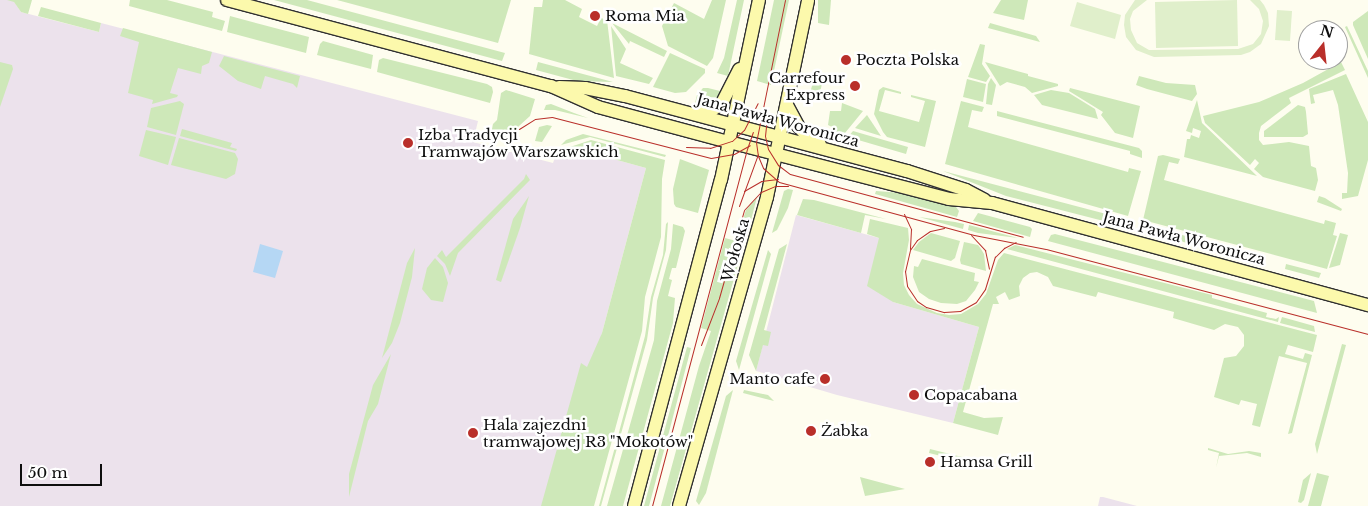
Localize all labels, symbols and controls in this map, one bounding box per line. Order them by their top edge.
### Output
place label: Roma Mia [605,7,685,25]
marker: Roma Mia [589,10,601,22]
north arrow [1298,20,1348,70]
text: N [1318,21,1336,42]
place label: Poczta Polska [856,51,959,69]
marker: Poczta Polska [840,54,852,66]
place label: Carrefour Express [769,68,845,103]
marker: Carrefour Express [849,80,861,92]
street label: Jana Pawła Woronicza [694,90,862,150]
place label: Izba Tradycji Tramwajów Warszawskich [418,125,619,160]
marker: Izba Tradycji Tramwajów Warszawskich [402,137,414,149]
street label: Jana Pawła Woronicza [1100,208,1268,268]
street label: Wołoska [717,216,753,284]
place label: Manto cafe [729,370,815,388]
marker: Manto cafe [819,373,831,385]
place label: Copacabana [924,386,1017,404]
marker: Copacabana [908,389,920,401]
place label: Hala zajezdni tramwajowej R3 "Mokotów" [483,415,694,450]
place label: Żabka [821,422,868,440]
marker: Żabka [805,425,817,437]
marker: Hala zajezdni tramwajowej R3 "Mokotów" [467,427,479,439]
place label: Hamsa Grill [940,453,1033,471]
scale bar [22,454,105,486]
marker: Hamsa Grill [924,456,936,468]
text: 50 m [28,463,68,482]

